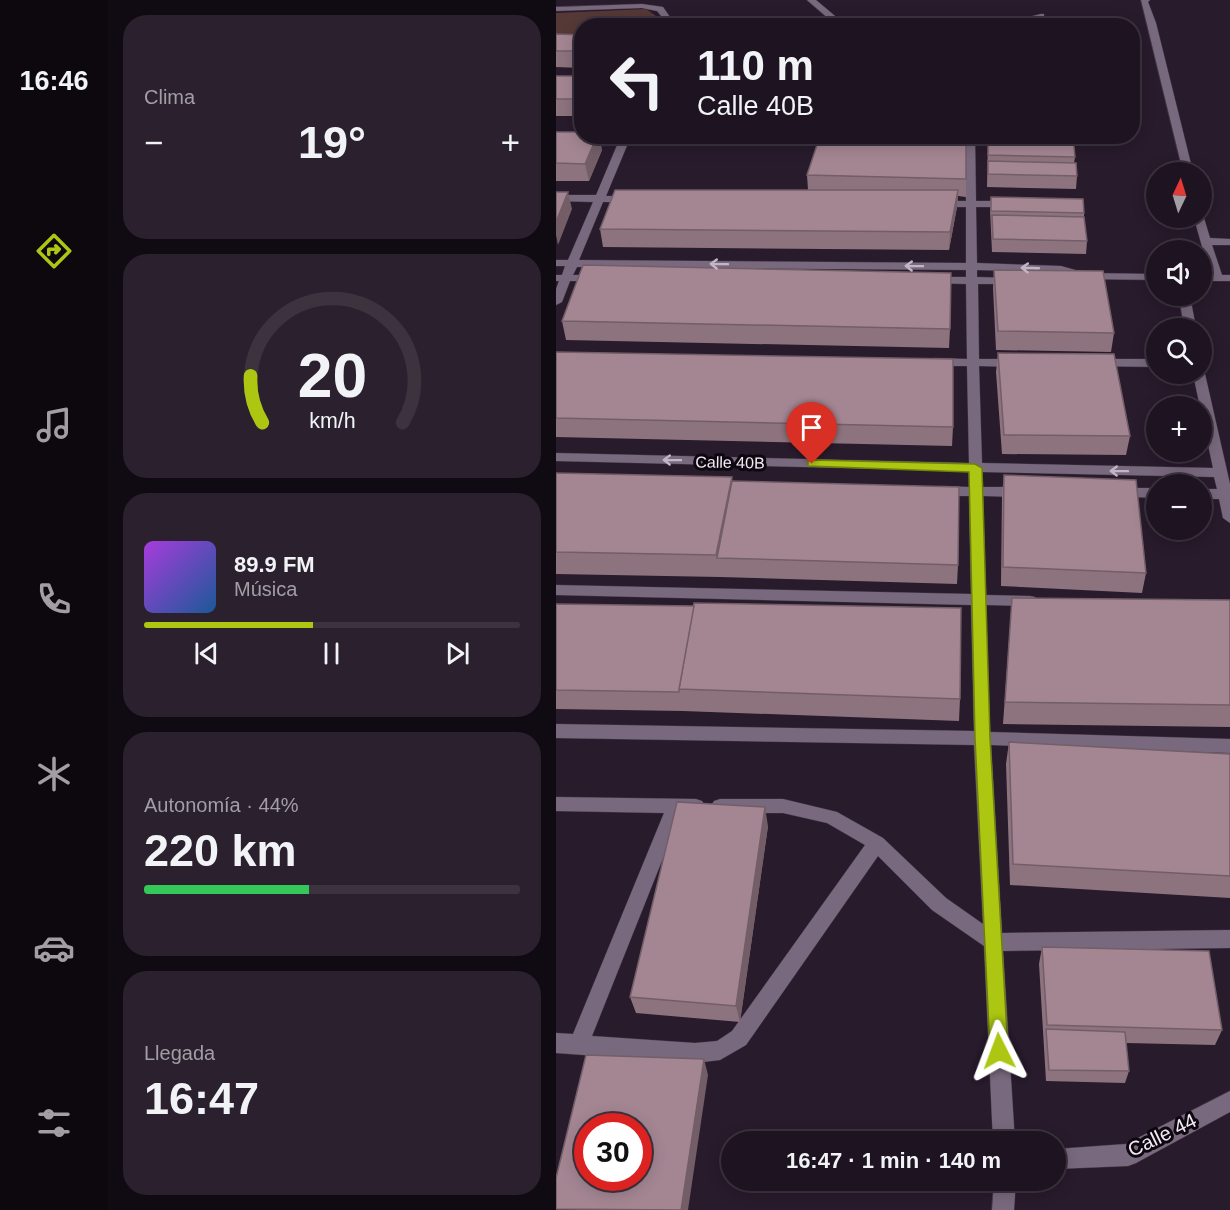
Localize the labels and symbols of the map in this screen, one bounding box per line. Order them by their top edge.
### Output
north arrow [1146,162,1212,228]
one-way arrow [710,259,730,270]
one-way arrow [905,260,925,272]
one-way arrow [1020,262,1040,273]
pin [786,402,837,464]
street label: Calle 40B [695,453,765,472]
one-way arrow [663,454,683,466]
one-way arrow [1110,465,1130,476]
position arrow [967,1019,1031,1083]
street label: Calle 44 [1124,1109,1200,1161]
speed limit sign: 30 [574,1113,652,1191]

